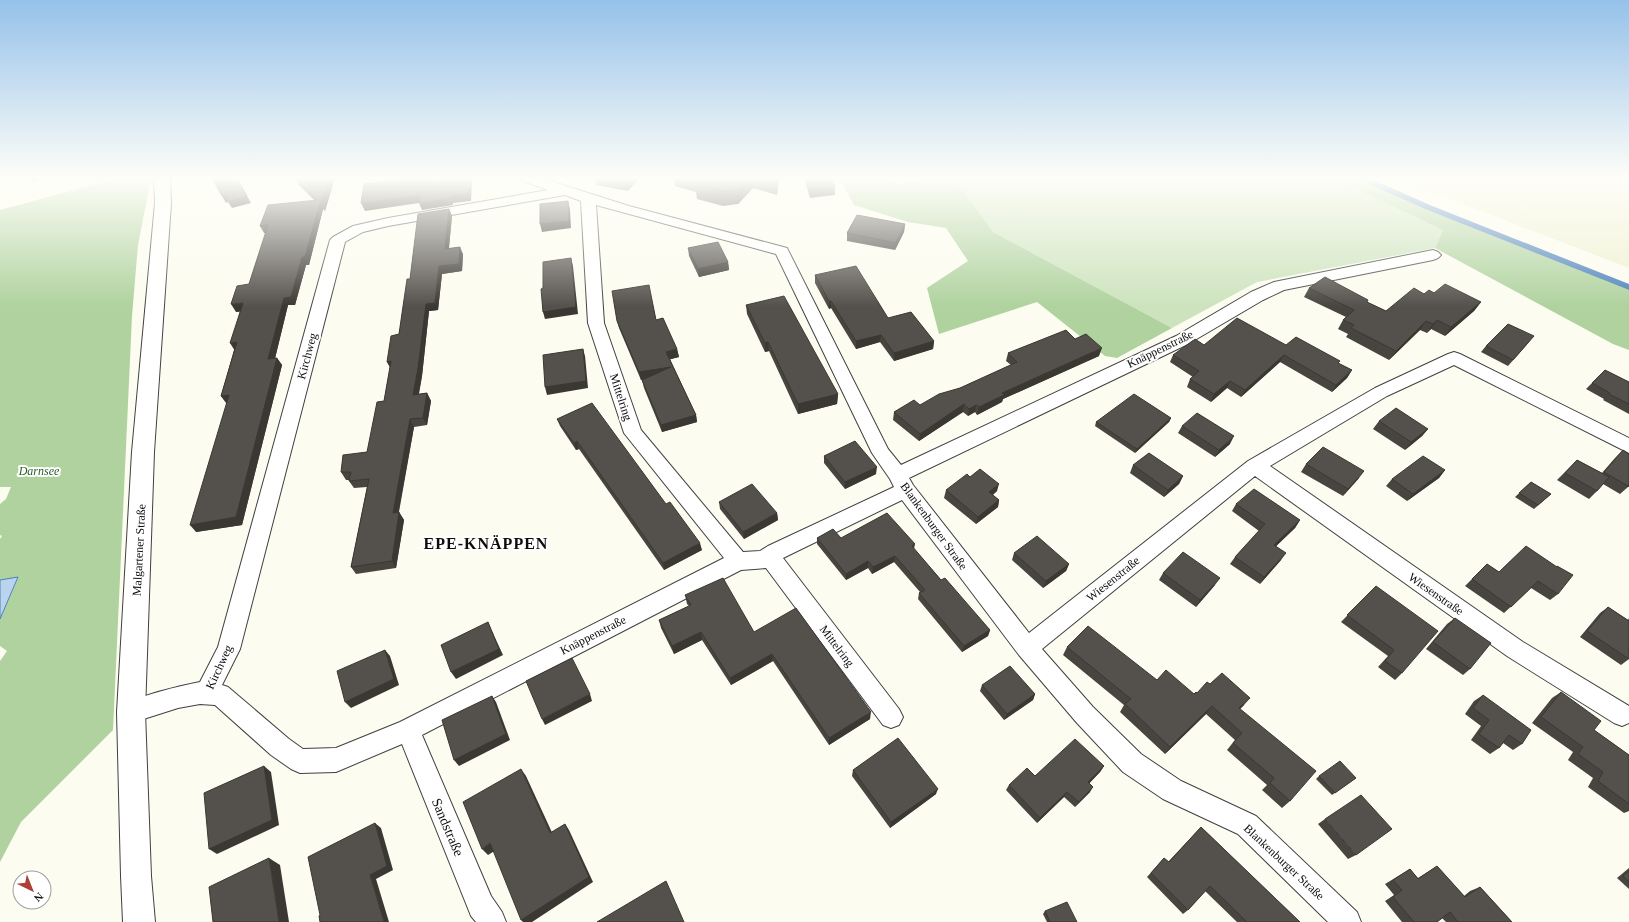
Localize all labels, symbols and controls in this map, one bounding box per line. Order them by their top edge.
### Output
street label: Knäppenstraße [1125,327,1195,371]
street label: Kirchweg [294,331,320,381]
street label: Mittelring [607,372,635,422]
park label: Darnsee [18,464,60,478]
street label: Blankenburger Straße [898,480,970,572]
street label: Malgartener Straße [130,504,148,596]
district label: EPE-KNÄPPEN [424,535,548,552]
street label: Wiesenstraße [1084,553,1142,605]
street label: Wiesenstraße [1406,570,1466,618]
street label: Knäppenstraße [558,612,628,658]
street label: Mittelring [817,622,857,670]
street label: Kirchweg [203,643,235,691]
street label: Sandstraße [429,796,466,858]
street label: Blankenburger Straße [1241,821,1327,903]
north arrow [12,870,52,910]
text: N [32,890,46,904]

